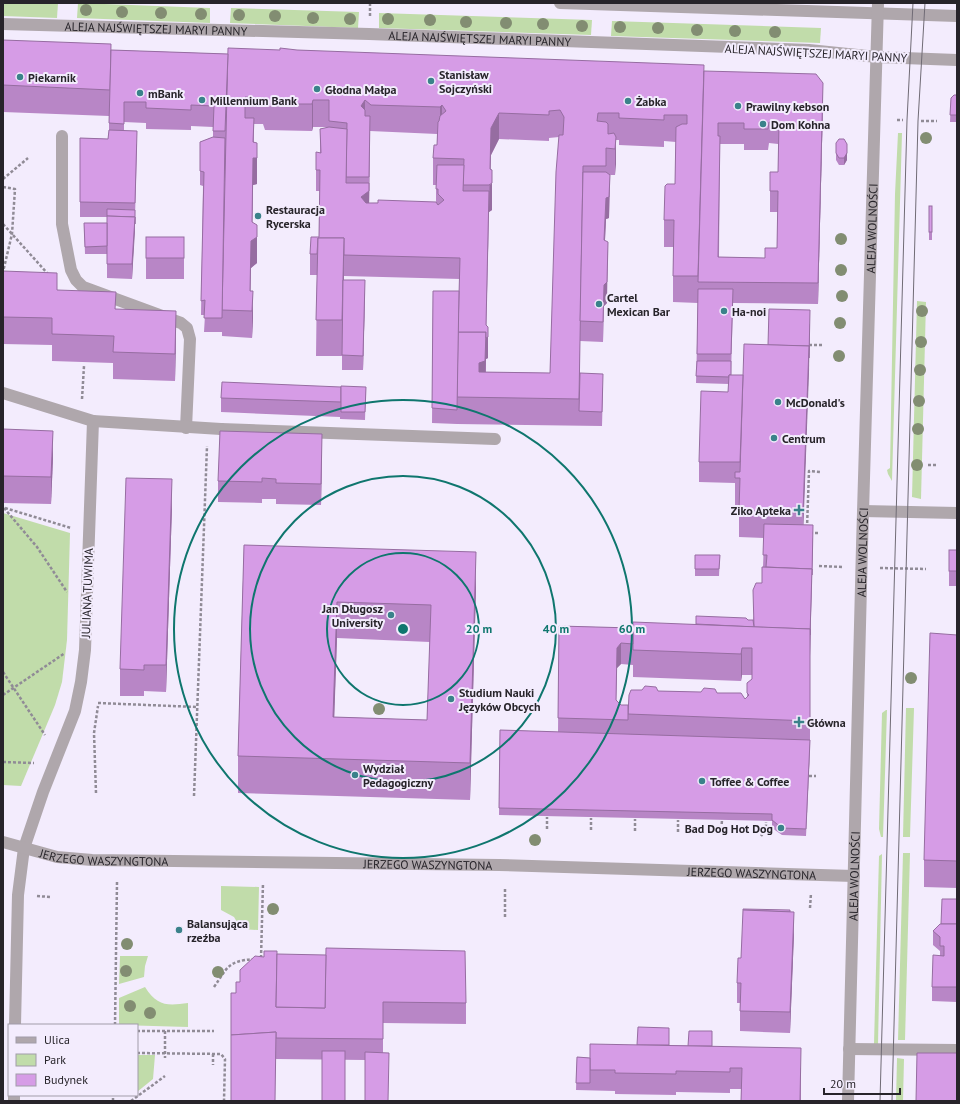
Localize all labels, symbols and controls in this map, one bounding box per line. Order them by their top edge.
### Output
street label: ALEJA NAJŚWIĘTSZEJ MARYI PANNY [64,18,248,38]
street label: ALEJA NAJŚWIĘTSZEJ MARYI PANNY [388,27,572,49]
street label: ALEJA NAJŚWIĘTSZEJ MARYI PANNY [724,41,908,65]
place label: Stanisław Sojczyński [439,67,492,96]
place label: Piekarnik [28,70,76,85]
marker: Piekarnik [15,72,25,82]
marker: Stanisław Sojczyński [426,76,436,86]
place label: Głodna Małpa [325,82,396,97]
marker: Głodna Małpa [312,84,322,94]
place label: mBank [148,86,183,101]
marker: mBank [135,88,145,98]
place label: Millennium Bank [210,93,297,108]
place label: Żabka [636,94,667,109]
marker: Millennium Bank [197,95,207,105]
marker: Żabka [623,96,633,106]
place label: Prawilny kebson [746,99,829,114]
marker: Prawilny kebson [733,101,743,111]
place label: Dom Kohna [771,117,830,132]
marker: Dom Kohna [758,119,768,129]
street label: ALEJA WOLNOŚCI [863,183,880,273]
place label: Restauracja Rycerska [266,202,325,231]
marker: Restauracja Rycerska [253,211,263,221]
place label: Cartel Mexican Bar [607,290,671,319]
marker: Cartel Mexican Bar [594,299,604,309]
place label: Ha-noi [732,304,766,319]
marker: Ha-noi [719,306,729,316]
place label: McDonald's [786,395,845,410]
marker: McDonald's [773,397,783,407]
place label: Centrum [782,431,826,446]
marker: Centrum [769,433,779,443]
place label: Ziko Apteka [731,503,791,518]
marker: Ziko Apteka [794,505,804,515]
street label: ALEJA WOLNOŚCI [853,507,871,597]
street label: JULIANA TUWIMA [78,548,96,639]
place label: Jan Długosz University [321,601,383,630]
marker: Jan Długosz University [386,610,396,620]
text: 20 m [466,621,492,636]
text: 40 m [543,621,569,636]
text: 60 m [619,621,645,636]
centre of rings [396,622,410,636]
place label: Studium Nauki Języków Obcych [458,685,540,714]
marker: Studium Nauki Języków Obcych [446,694,456,704]
place label: Główna [807,715,846,730]
marker: Główna [794,717,804,727]
place label: Wydział Pedagogiczny [363,761,434,790]
marker: Wydział Pedagogiczny [350,770,360,780]
place label: Toffee & Coffee [710,774,789,789]
marker: Toffee & Coffee [697,776,707,786]
place label: Bad Dog Hot Dog [685,821,773,836]
marker: Bad Dog Hot Dog [776,823,786,833]
street label: ALEJA WOLNOŚCI [845,831,862,921]
street label: JERZEGO WASZYNGTONA [37,845,168,868]
street label: JERZEGO WASZYNGTONA [362,856,492,872]
street label: JERZEGO WASZYNGTONA [686,863,816,882]
place label: Balansująca rzeźba [187,916,248,945]
marker: Balansująca rzeźba [174,925,184,935]
legend [8,1024,138,1096]
text: Ulica [44,1032,70,1047]
text: Park [44,1052,66,1067]
scale bar [824,1070,900,1096]
text: Budynek [44,1072,88,1087]
text: 20 m [830,1076,856,1091]

